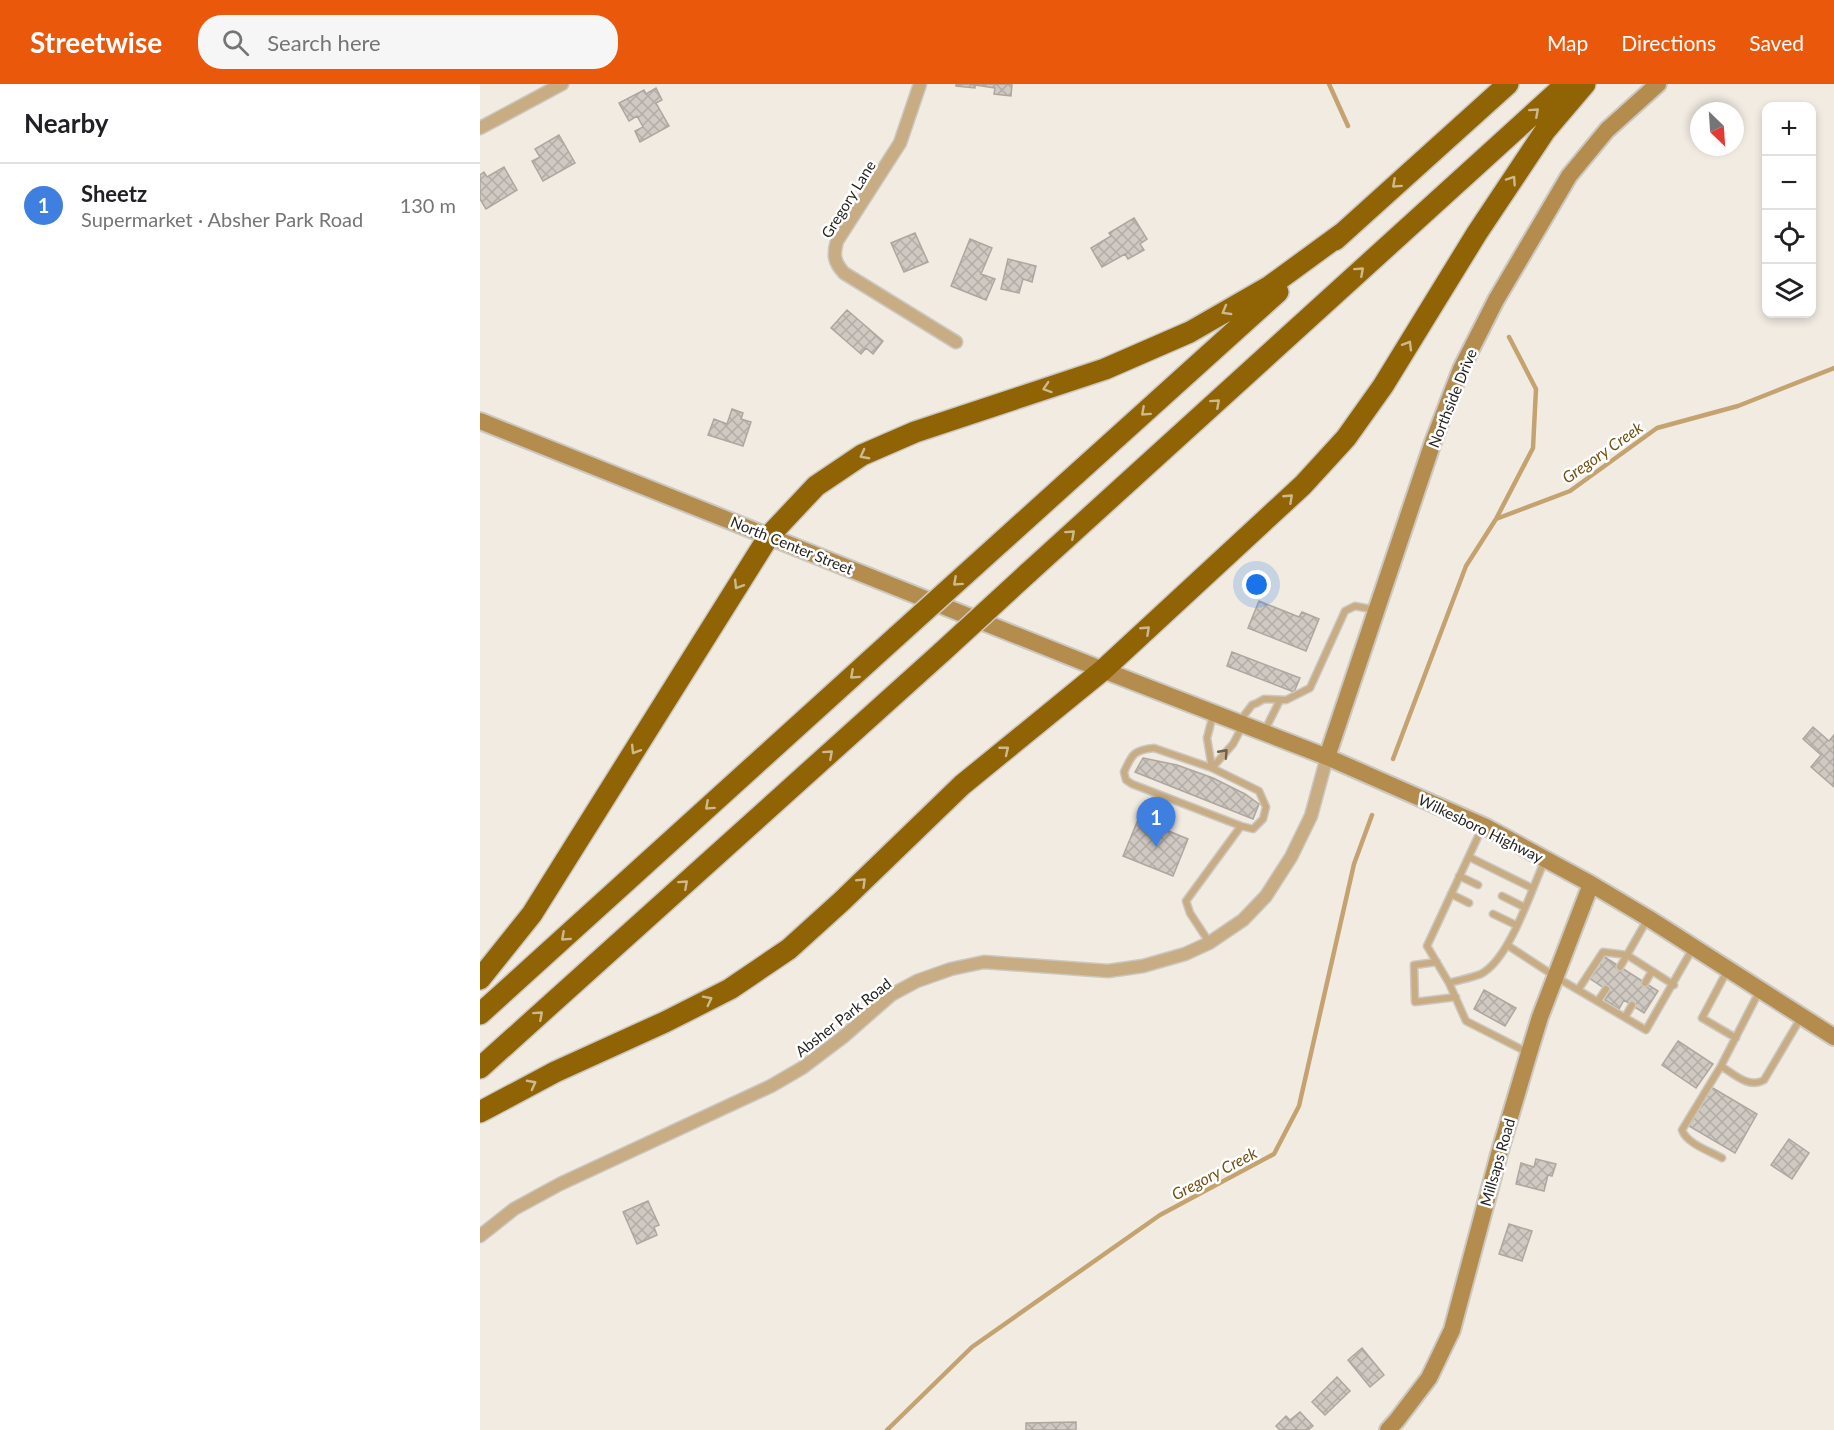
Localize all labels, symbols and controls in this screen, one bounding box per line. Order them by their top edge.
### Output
search box [198,15,618,69]
text: Streetwise [30,25,162,59]
icon: search [219,26,252,59]
text: Search here [267,29,381,56]
text: Map [1547,30,1588,55]
text: Directions [1621,30,1716,55]
text: Saved [1749,30,1804,55]
north arrow [1690,102,1744,156]
map controls [1762,102,1816,318]
button: + [1762,102,1816,156]
text: Nearby [24,107,109,139]
one-way arrow [1528,108,1539,119]
button: − [1762,156,1816,210]
street label: Gregory Lane [817,157,879,241]
one-way arrow [1505,176,1517,186]
one-way arrow [1393,177,1404,188]
text: Sheetz [81,180,147,207]
text: 1 [38,193,49,217]
text: 130 m [400,193,456,217]
text: Supermarket · Absher Park Road [81,207,363,231]
button: locate [1762,210,1816,264]
button: layers [1762,264,1816,318]
one-way arrow [1352,268,1363,279]
one-way arrow [1222,304,1232,316]
one-way arrow [1401,341,1413,351]
street label: Northside Drive [1424,346,1480,450]
one-way arrow [1042,381,1053,393]
one-way arrow [1209,399,1219,410]
one-way arrow [1141,405,1152,416]
water label: Gregory Creek [1558,417,1646,487]
one-way arrow [860,448,871,459]
one-way arrow [1282,494,1293,505]
street label: North Center Street [728,512,856,578]
one-way arrow [1064,530,1075,541]
your location [1242,570,1271,599]
one-way arrow [953,575,963,586]
one-way arrow [734,579,746,589]
one-way arrow [1139,626,1150,637]
one-way arrow [850,668,861,679]
one-way arrow [631,744,642,755]
one-way arrow [998,747,1009,758]
one-way arrow [1217,749,1228,760]
one-way arrow [822,750,832,761]
street label: Wilkesboro Highway [1416,790,1546,866]
pin: 1 [1136,798,1176,847]
one-way arrow [706,799,716,810]
one-way arrow [854,879,865,890]
one-way arrow [677,880,687,891]
one-way arrow [561,930,572,941]
street label: Absher Park Road [791,974,895,1060]
one-way arrow [701,996,712,1008]
one-way arrow [532,1011,543,1022]
one-way arrow [525,1080,536,1091]
street label: Millsaps Road [1476,1116,1518,1208]
water label: Gregory Creek [1168,1142,1260,1203]

